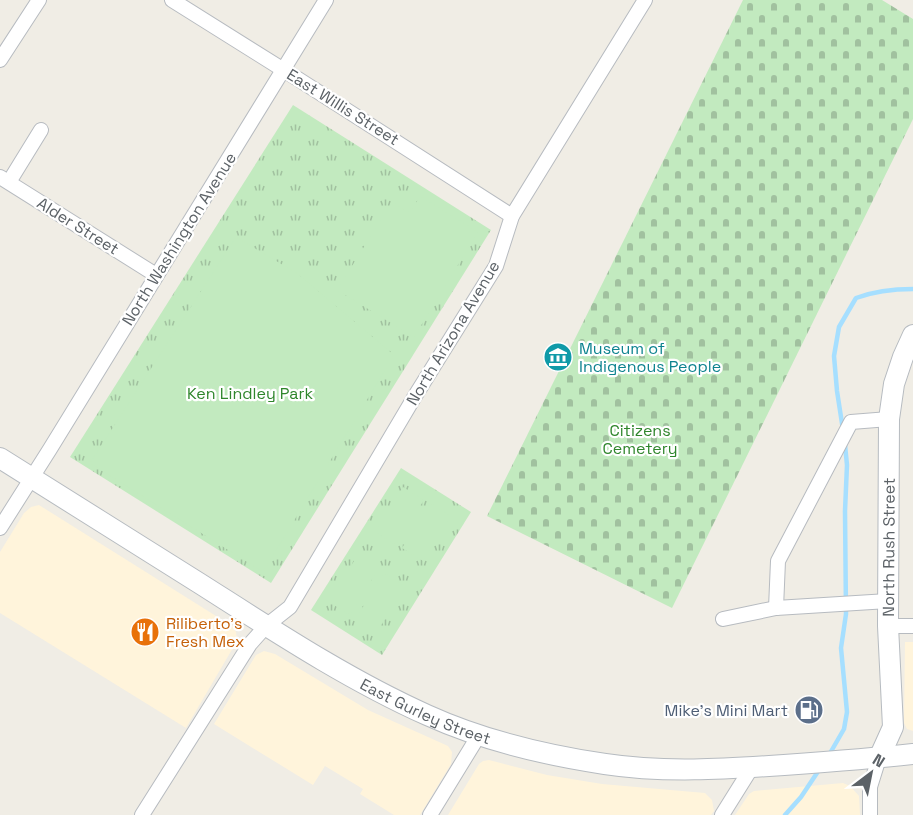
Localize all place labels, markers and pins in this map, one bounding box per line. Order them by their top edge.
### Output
place label: Museum of Indigenous People [579,338,721,377]
museum icon: Museum of Indigenous People [542,341,574,373]
place label: Riliberto’s Fresh Mex [166,613,245,652]
restaurant icon: Riliberto’s Fresh Mex [129,616,161,648]
fuel station icon: Mike's Mini Mart [793,694,825,726]
place label: Mike's Mini Mart [665,700,788,721]

